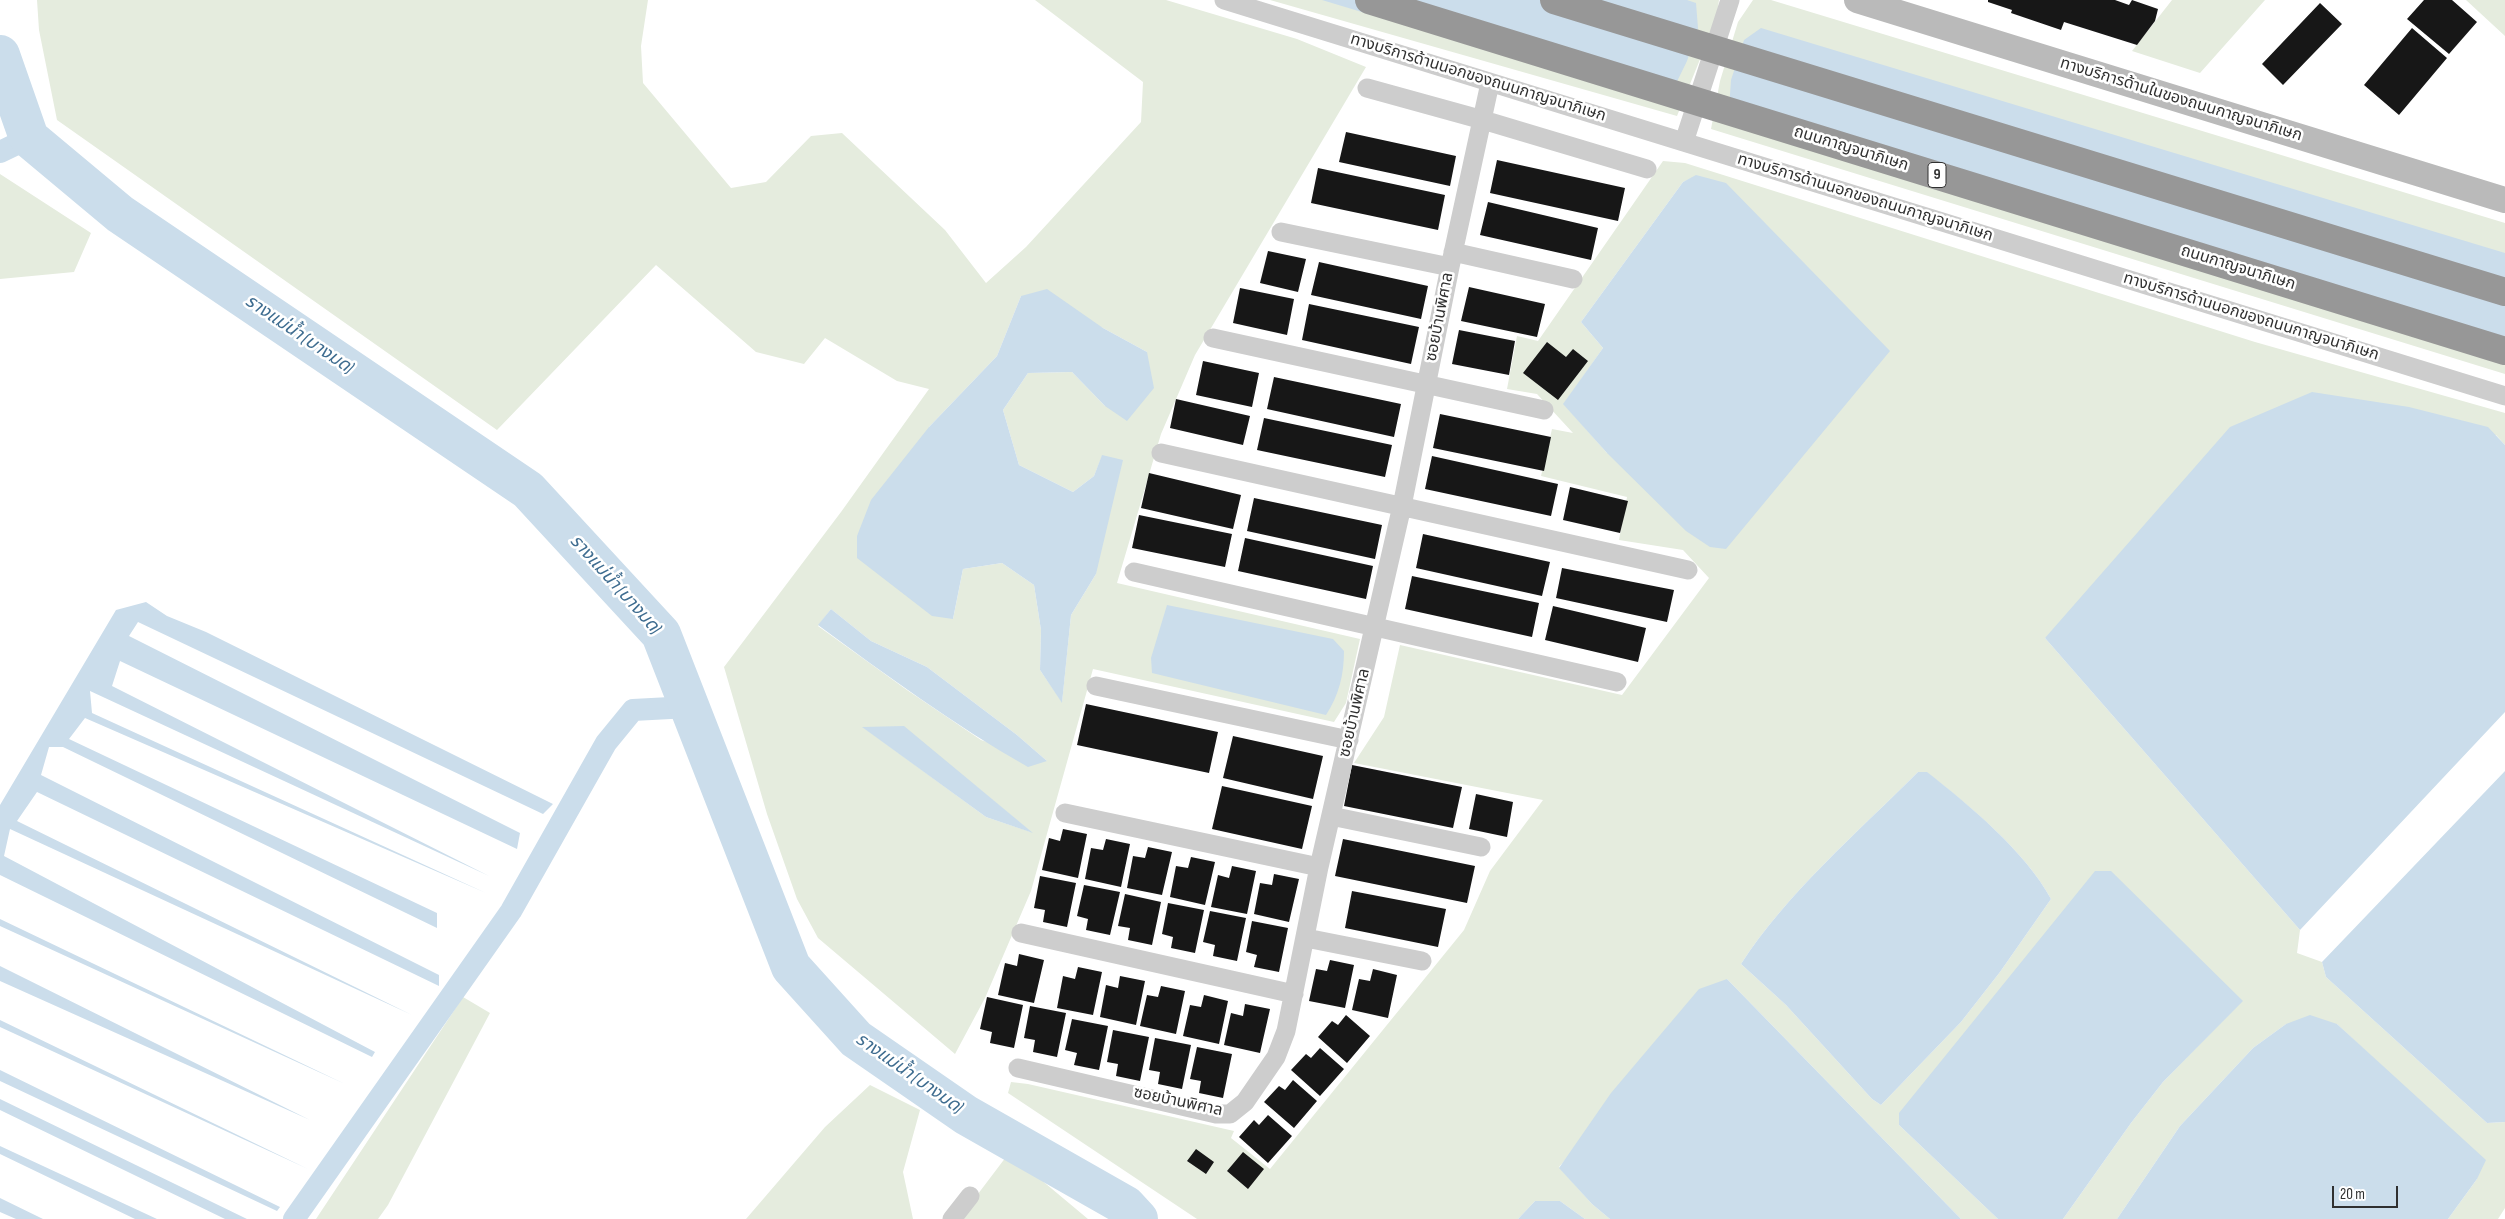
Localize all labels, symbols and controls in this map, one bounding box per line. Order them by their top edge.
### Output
street label: ทางบริการด้านนอกของถนนกาญจนาภิเษก [1348,30,1608,126]
street label: ทางบริการด้านในของถนนกาญจนาภิเษก [2058,54,2304,146]
street label: ถนนกาญจนาภิเษก [1791,122,1911,176]
street label: ทางบริการด้านนอกของถนนกาญจนาภิเษก [1735,150,1995,246]
road number: 9 [1928,162,1946,188]
street label: ถนนกาญจนาภิเษก [2178,241,2298,295]
street label: ทางบริการด้านนอกของถนนกาญจนาภิเษก [2121,269,2381,365]
street label: ซอยบ้านพิศาล [1422,271,1458,363]
water label: รางแม่น้ำ (บางมด) [241,291,357,379]
water label: รางแม่น้ำ (บางมด) [565,531,665,639]
street label: ซอยบ้านพิศาล [1335,667,1375,759]
water label: รางแม่น้ำ (บางมด) [851,1029,967,1119]
street label: ซอยบ้านพิศาล [1132,1083,1224,1121]
scale bar [2335,1176,2401,1208]
text: 20 m [2340,1185,2365,1204]

